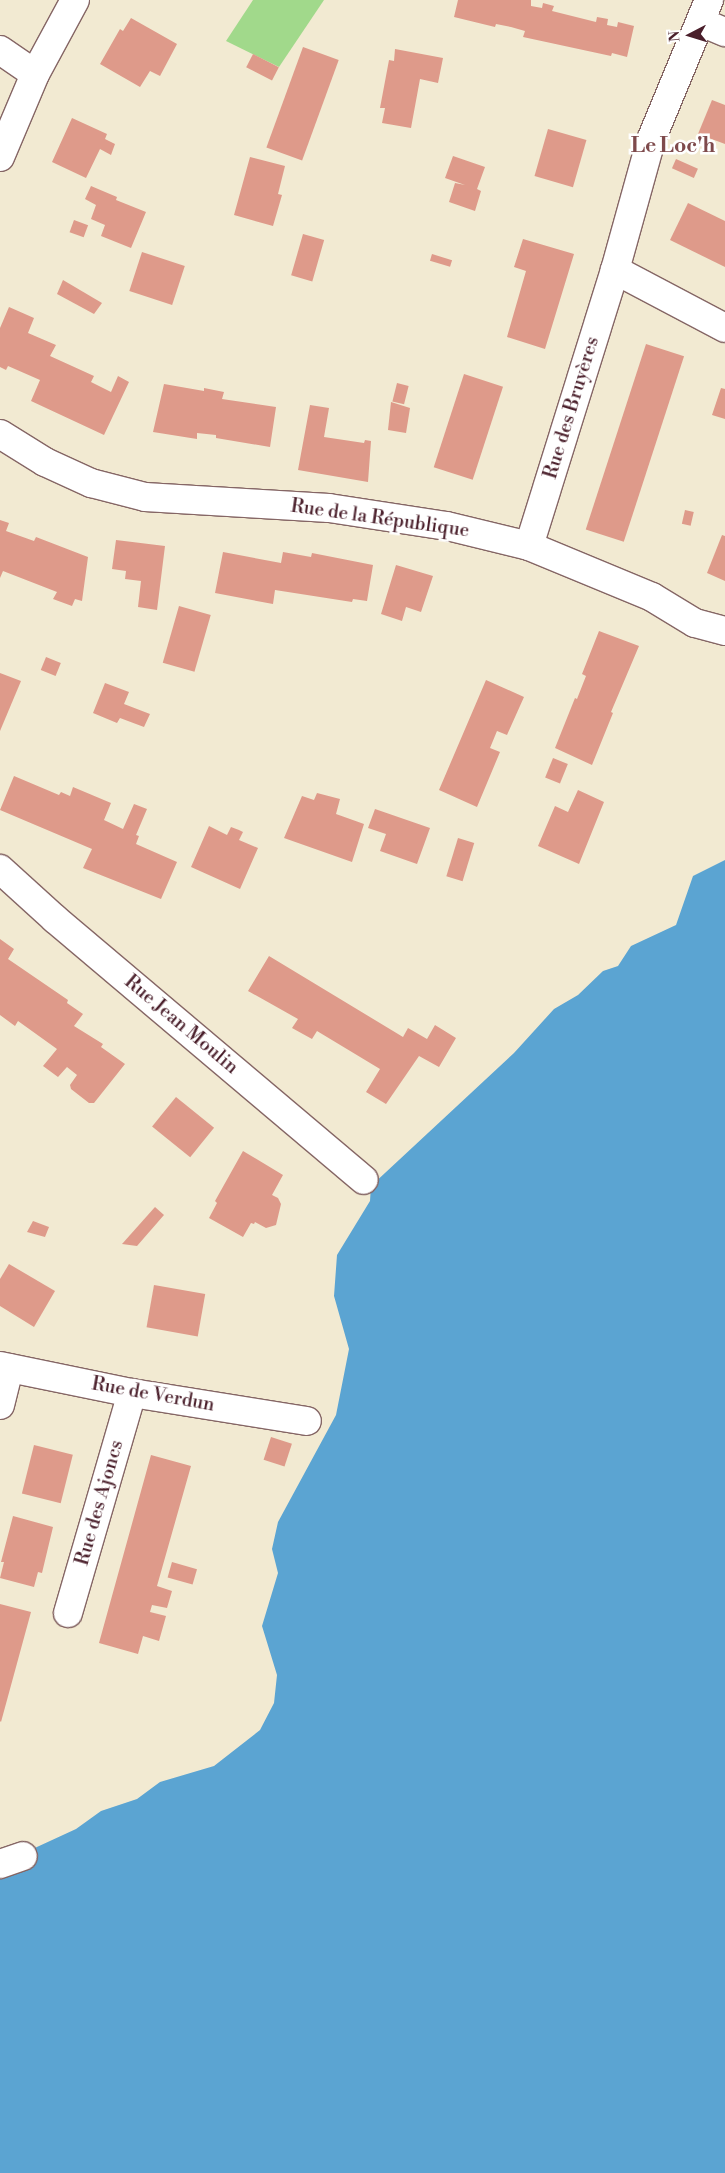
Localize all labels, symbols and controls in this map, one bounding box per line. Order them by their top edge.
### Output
north arrow [665,10,715,60]
text: N [666,30,685,43]
district label: Le Loc'h [631,133,715,159]
street label: Rue des Bruyères [540,334,604,482]
street label: Rue de la République [289,495,471,543]
street label: Rue Jean Moulin [119,971,243,1079]
street label: Rue de Verdun [90,1373,216,1417]
street label: Rue des Ajoncs [71,1438,129,1568]

